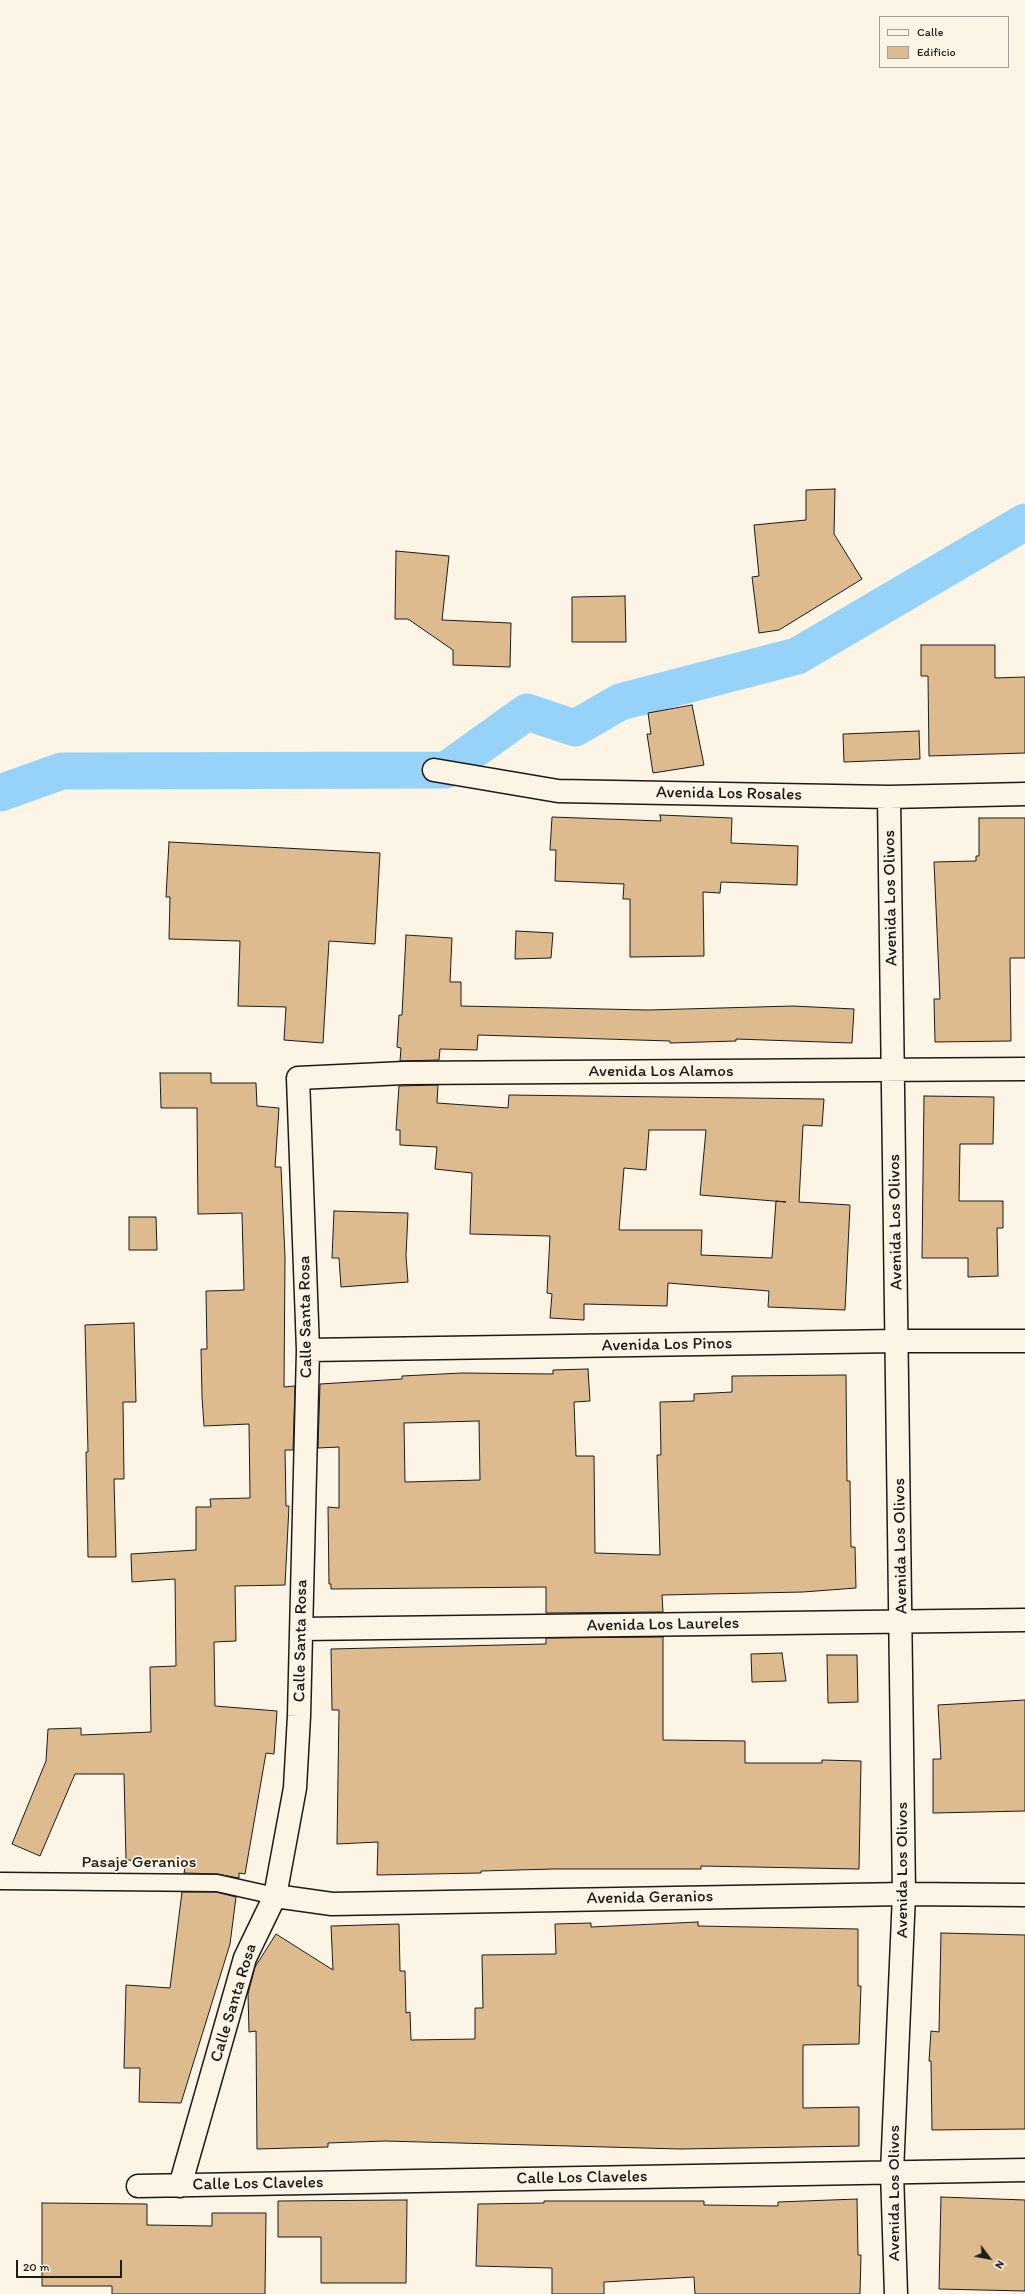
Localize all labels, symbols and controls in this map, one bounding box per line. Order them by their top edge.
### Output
legend [879,16,1009,68]
text: Calle [917,25,943,39]
text: Edificio [917,45,956,59]
street label: Avenida Los Rosales [656,783,802,805]
street label: Avenida Los Olivos [880,830,902,966]
street label: Avenida Los Alamos [588,1062,734,1082]
street label: Avenida Los Olivos [885,1154,907,1290]
street label: Calle Santa Rosa [295,1255,317,1379]
street label: Avenida Los Pinos [602,1334,732,1356]
street label: Avenida Los Olivos [890,1478,912,1614]
street label: Calle Santa Rosa [290,1579,312,1703]
street label: Avenida Los Laureles [586,1613,740,1637]
street label: Avenida Los Olivos [893,1802,913,1938]
street label: Pasaje Geranios [82,1853,196,1873]
street label: Avenida Geranios [587,1887,713,1909]
street label: Calle Santa Rosa [206,1941,262,2065]
street label: Avenida Los Olivos [885,2125,905,2261]
street label: Calle Los Claveles [516,2167,648,2189]
street label: Calle Los Claveles [192,2173,324,2195]
north arrow [969,2238,1009,2278]
scale bar [18,2252,124,2278]
text: N [992,2258,1007,2271]
text: 20 m [23,2260,50,2274]

